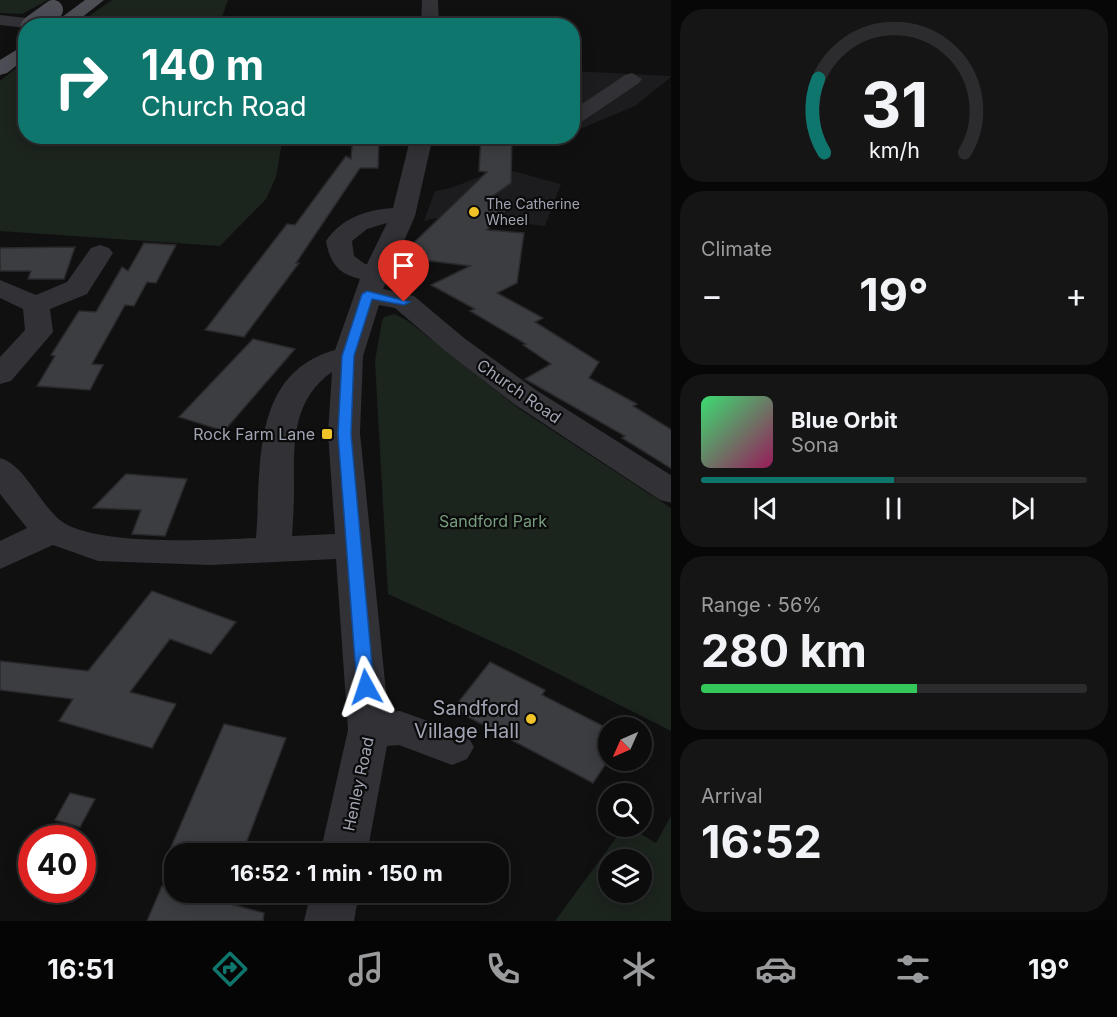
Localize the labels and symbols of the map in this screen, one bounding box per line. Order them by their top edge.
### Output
place label: The Catherine Wheel [486,195,580,228]
marker: The Catherine Wheel [467,205,481,219]
pin [378,240,429,302]
street label: Church Road [473,355,565,427]
place label: Rock Farm Lane [193,424,315,444]
marker: Rock Farm Lane [320,427,334,441]
park label: Sandford Park [439,511,547,531]
position arrow [334,655,398,719]
place label: Sandford Village Hall [414,696,519,743]
marker: Sandford Village Hall [524,712,538,726]
north arrow [598,717,652,771]
street label: Henley Road [338,735,378,833]
speed limit sign: 40 [18,825,96,903]

